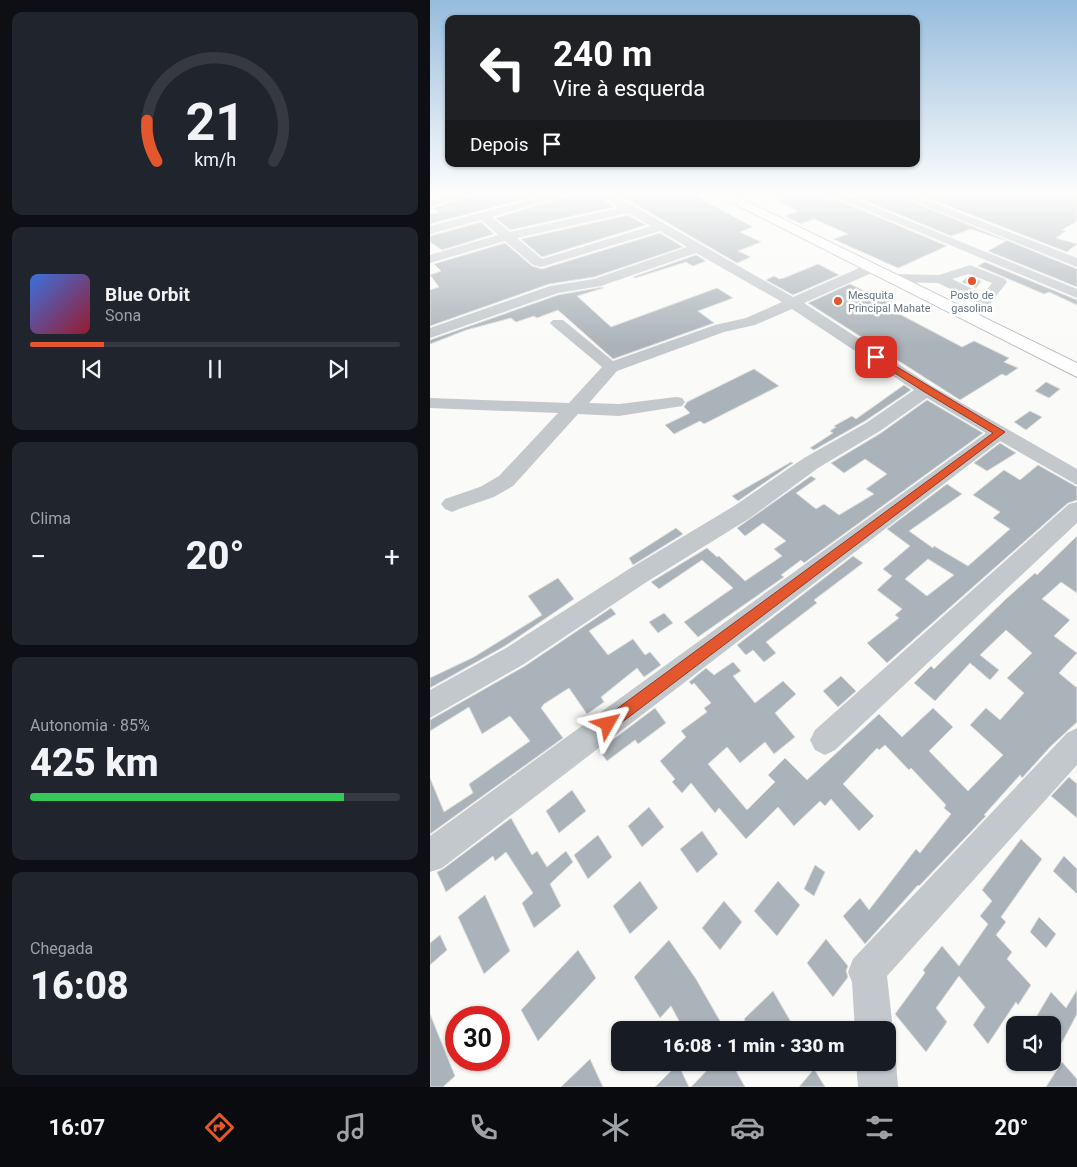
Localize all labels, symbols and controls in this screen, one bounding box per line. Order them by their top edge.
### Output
text: 240 m [553,34,652,75]
icon: left [470,35,535,100]
text: Vire à esquerda [553,76,705,101]
text: 21 [185,92,245,153]
icon: arrive [538,130,566,158]
text: Depois [470,133,528,156]
text: km/h [194,149,236,170]
marker: Posto de gasolina [966,275,978,287]
text: Blue Orbit [105,283,190,306]
place label: Mesquita Principal Mahate [848,289,931,315]
place label: Posto de gasolina [950,289,994,315]
marker: Mesquita Principal Mahate [832,295,844,307]
text: Sona [105,306,141,325]
pin [855,336,897,378]
icon: arrive [862,343,890,371]
icon: previous [78,355,106,383]
icon: pause [201,355,229,383]
icon: next [324,355,352,383]
text: Clima [30,509,71,528]
text: 20° [186,534,244,578]
text: − [30,540,46,573]
text: + [384,540,400,573]
position arrow [581,697,633,749]
text: Autonomia · 85% [30,716,150,735]
text: 425 km [30,741,159,785]
text: Chegada [30,939,93,958]
text: 16:08 [30,964,129,1008]
speed limit sign: 30 [445,1006,510,1071]
map controls [1006,1016,1061,1071]
button: sound [1006,1016,1061,1071]
text: 16:08 · 1 min · 330 m [662,1034,845,1057]
icon: directions [202,1110,237,1145]
icon: music [334,1110,369,1145]
icon: phone [466,1110,501,1145]
icon: climate [598,1110,633,1145]
icon: car [730,1110,765,1145]
icon: filters [862,1110,897,1145]
text: 16:07 [49,1115,105,1140]
text: 20° [995,1115,1028,1140]

